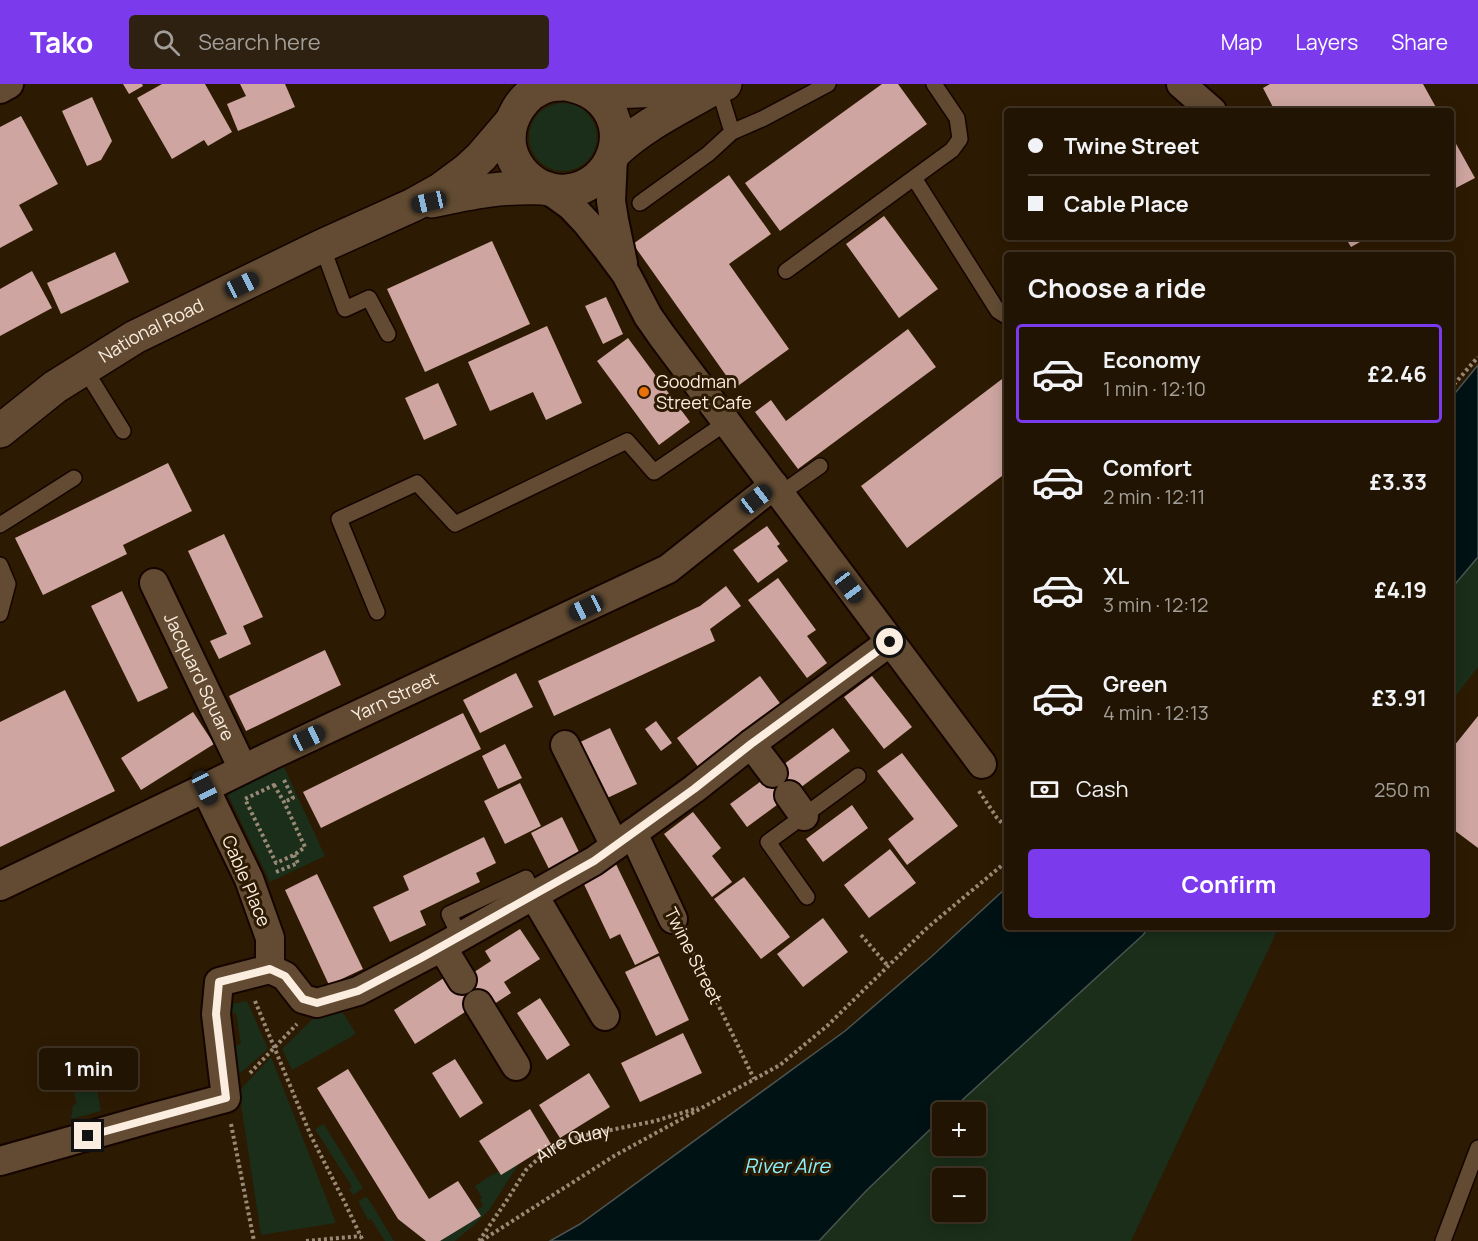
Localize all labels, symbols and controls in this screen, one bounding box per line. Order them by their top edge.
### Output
search box [129,15,549,69]
text: Tako [30,23,93,61]
icon: search [150,26,183,59]
text: Search here [198,27,321,57]
text: Map [1221,28,1262,56]
text: Layers [1295,28,1358,56]
text: Share [1391,28,1448,56]
text: Twine Street [1064,131,1200,161]
car [409,189,449,215]
text: Cable Place [1064,189,1189,219]
car [222,269,262,301]
text: Choose a ride [1028,269,1206,306]
street label: National Road [94,292,207,368]
text: Economy [1103,345,1201,375]
icon: car [1031,347,1085,401]
text: £2.46 [1368,359,1427,389]
place label: Goodman Street Cafe [656,369,752,414]
text: 1 min · 12:10 [1103,375,1206,402]
marker: Goodman Street Cafe [637,385,651,399]
text: Comfort [1103,453,1192,483]
icon: car [1031,455,1085,509]
text: £3.33 [1369,467,1427,497]
car [736,481,776,517]
text: 2 min · 12:11 [1103,483,1205,510]
text: XL [1103,561,1129,591]
icon: car [1031,563,1085,617]
car [831,567,867,607]
text: £4.19 [1374,575,1427,605]
text: 3 min · 12:12 [1103,591,1208,618]
car [566,592,606,624]
street label: Jacquard Square [159,608,241,745]
route start [876,628,903,655]
street label: Yarn Street [348,666,442,727]
text: Green [1103,669,1168,699]
icon: car [1031,671,1085,725]
text: £3.91 [1372,683,1427,713]
text: 4 min · 12:13 [1103,699,1209,726]
car [288,722,328,754]
car [189,768,221,808]
icon: cash [1028,773,1061,806]
text: Cash [1076,774,1129,804]
text: 250 m [1374,776,1430,803]
street label: Cable Place [217,831,277,930]
button: Confirm [1028,849,1430,918]
street label: Twine Street [659,903,728,1008]
callout: 1 min [38,1049,138,1091]
text: 1 min [64,1055,113,1082]
map controls [932,1102,986,1222]
button: + [932,1102,986,1156]
street label: Aire Quay [531,1117,613,1167]
route end [74,1122,101,1149]
water label: River Aire [744,1152,831,1179]
button: − [932,1168,986,1222]

